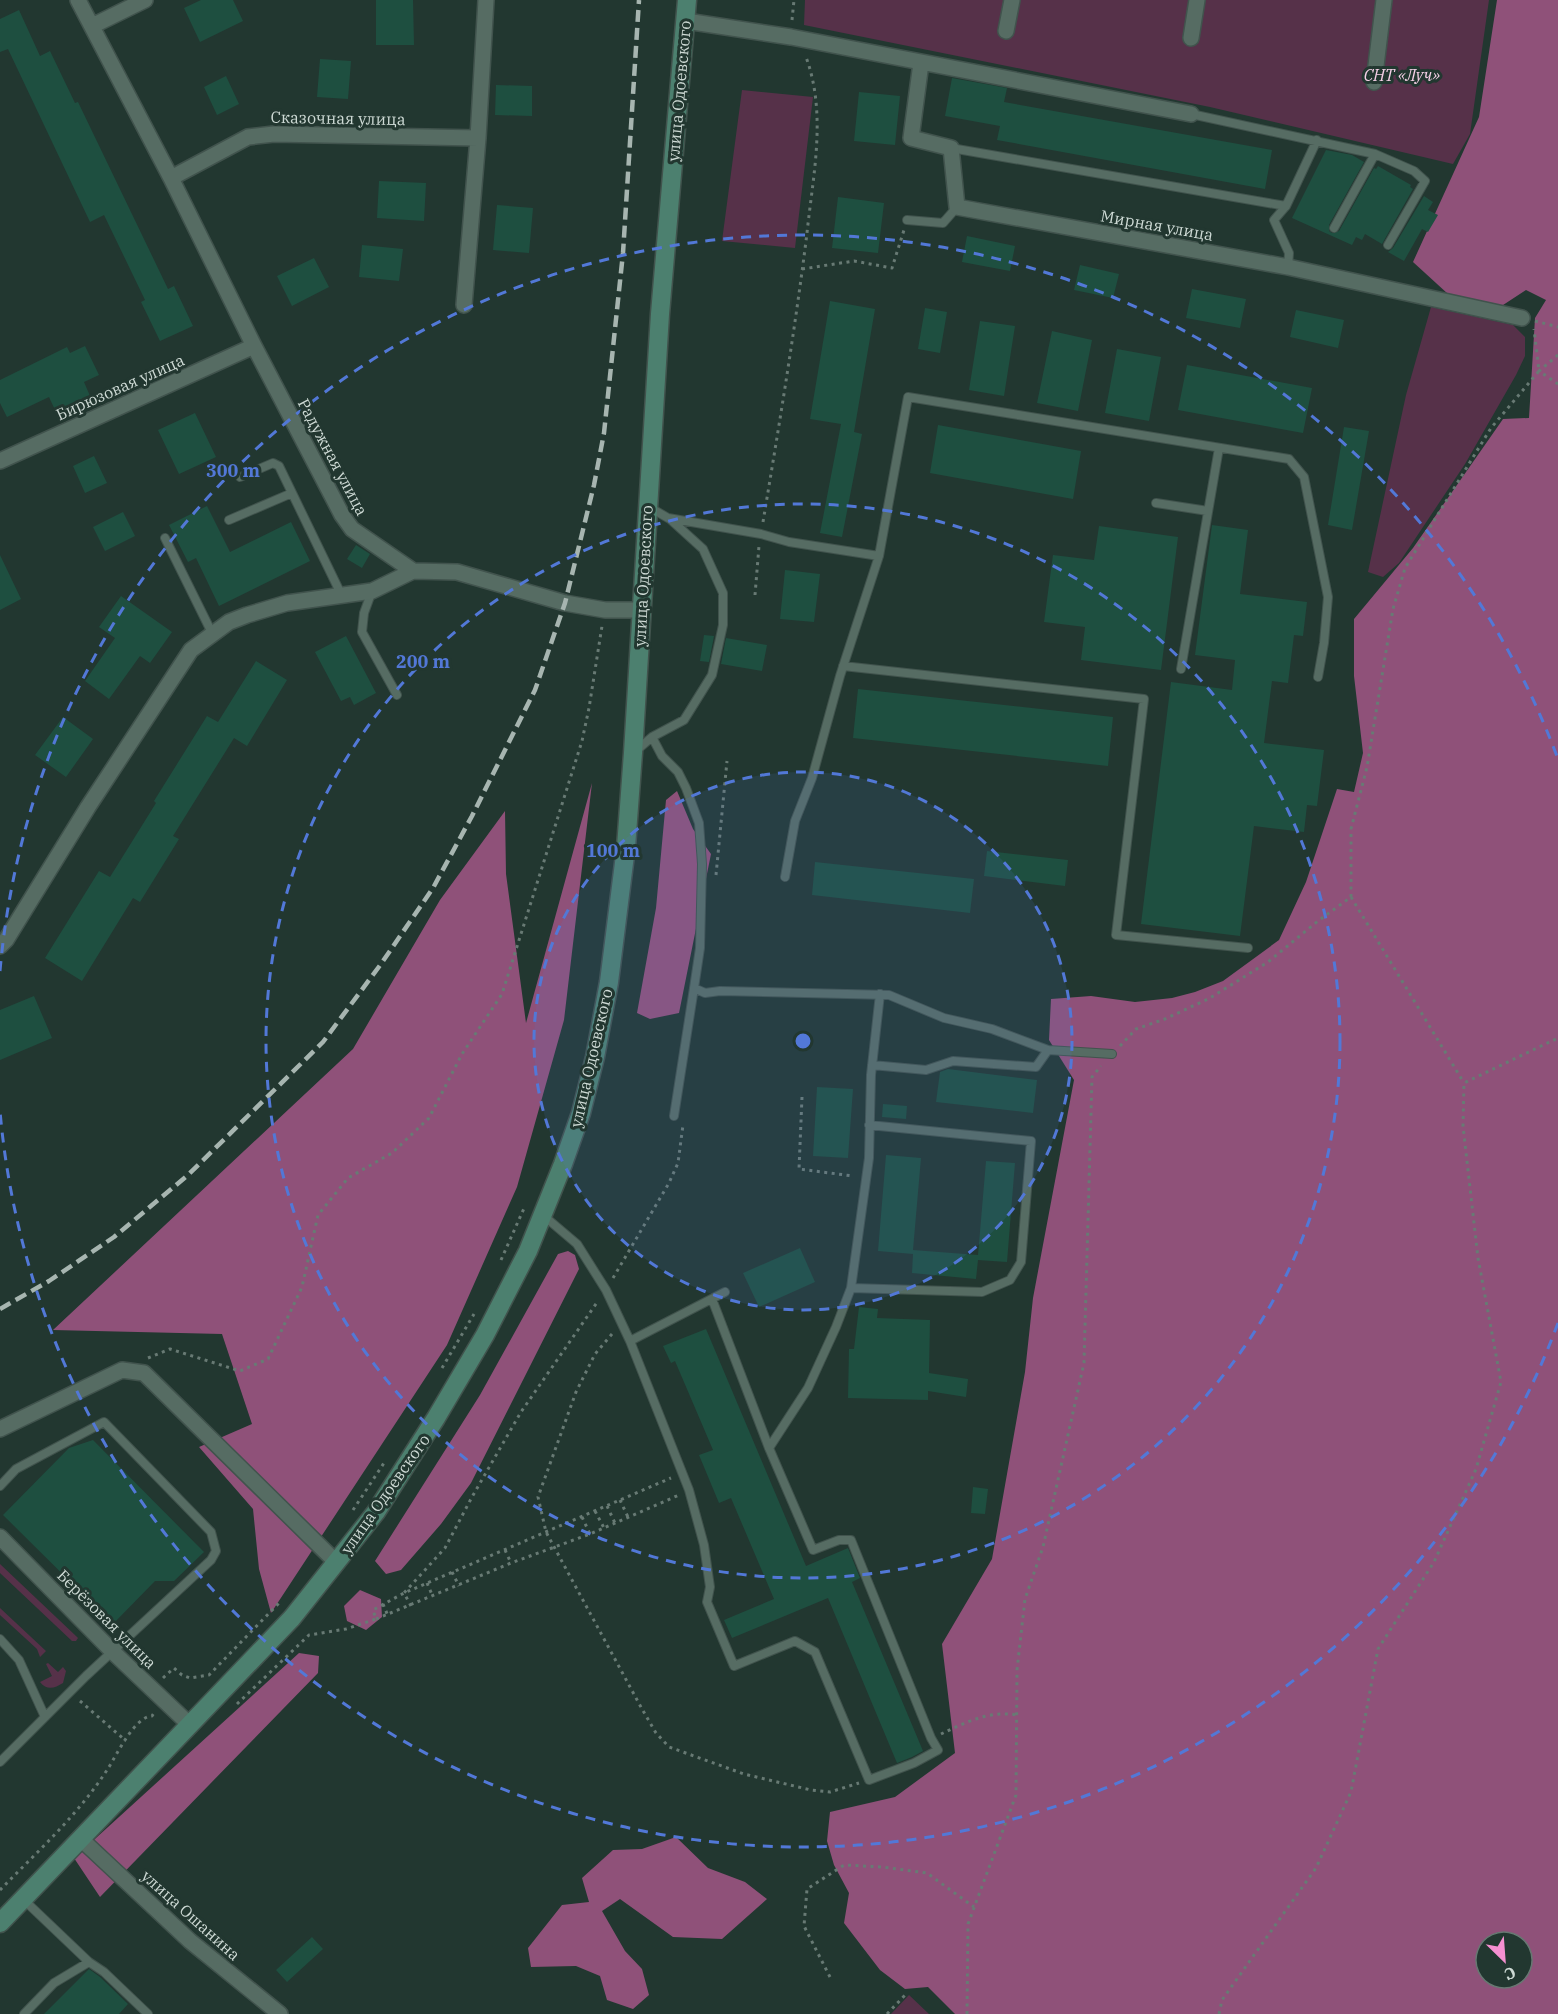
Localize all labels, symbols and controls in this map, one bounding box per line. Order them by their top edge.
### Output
street label: улица Одоевского [663,20,695,162]
park label: СНТ «Луч» [1364,65,1440,85]
street label: Сказочная улица [270,107,406,129]
street label: Мирная улица [1099,205,1215,245]
street label: Бирюзовая улица [53,350,188,424]
street label: Радужная улица [294,395,372,519]
text: 300 m [206,459,261,482]
street label: улица Одоевского [629,505,657,647]
text: 200 m [396,650,451,673]
text: 100 m [586,839,641,862]
street label: улица Одоевского [565,987,617,1129]
centre of rings [793,1031,813,1051]
street label: улица Одоевского [336,1430,434,1558]
street label: Берёзовая улица [53,1565,161,1673]
street label: улица Ошанина [138,1866,245,1965]
north arrow [1474,1930,1534,1990]
text: С [1501,1962,1519,1985]

